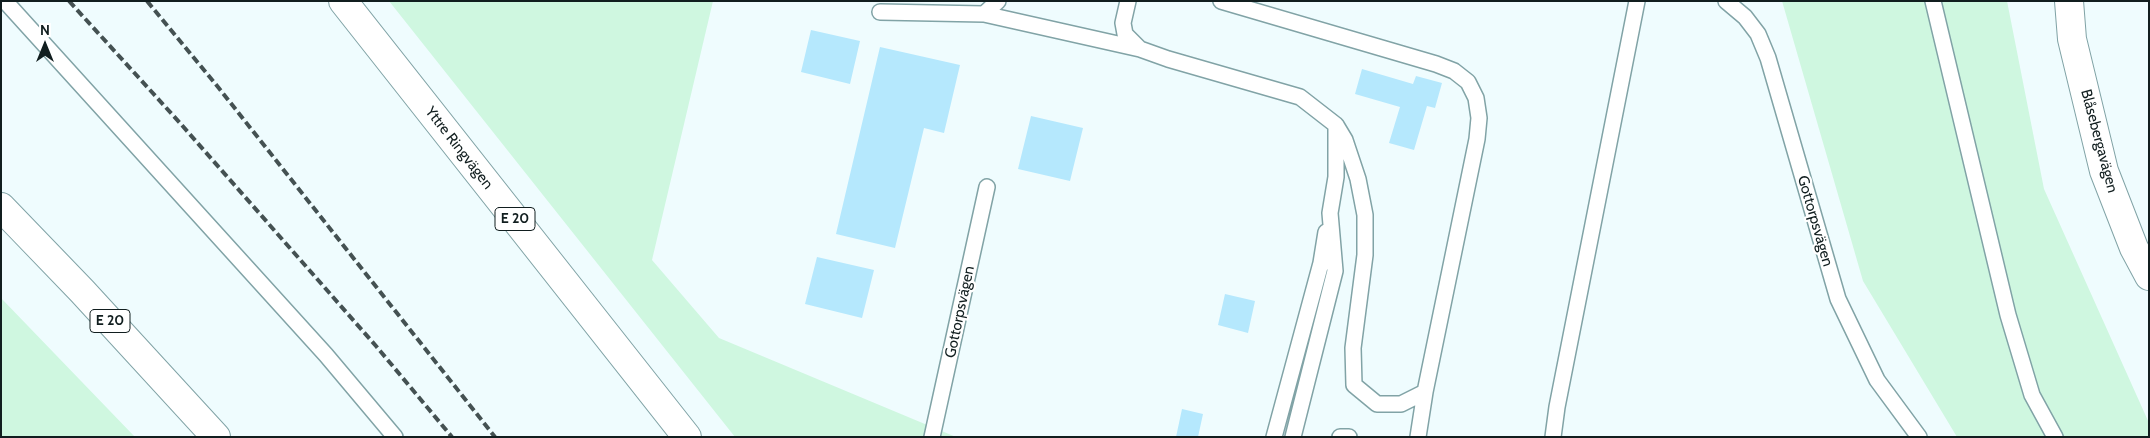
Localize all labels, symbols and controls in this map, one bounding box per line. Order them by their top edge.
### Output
north arrow [20,20,70,70]
text: N [40,21,50,39]
street label: Blåsebergavägen [2077,87,2121,195]
street label: Yttre Ringvägen [421,103,497,193]
street label: Gottorpsvägen [1793,173,1837,269]
road number: E 20 [495,208,535,230]
street label: Gottorpsvägen [941,264,979,360]
road number: E 20 [90,310,130,332]

